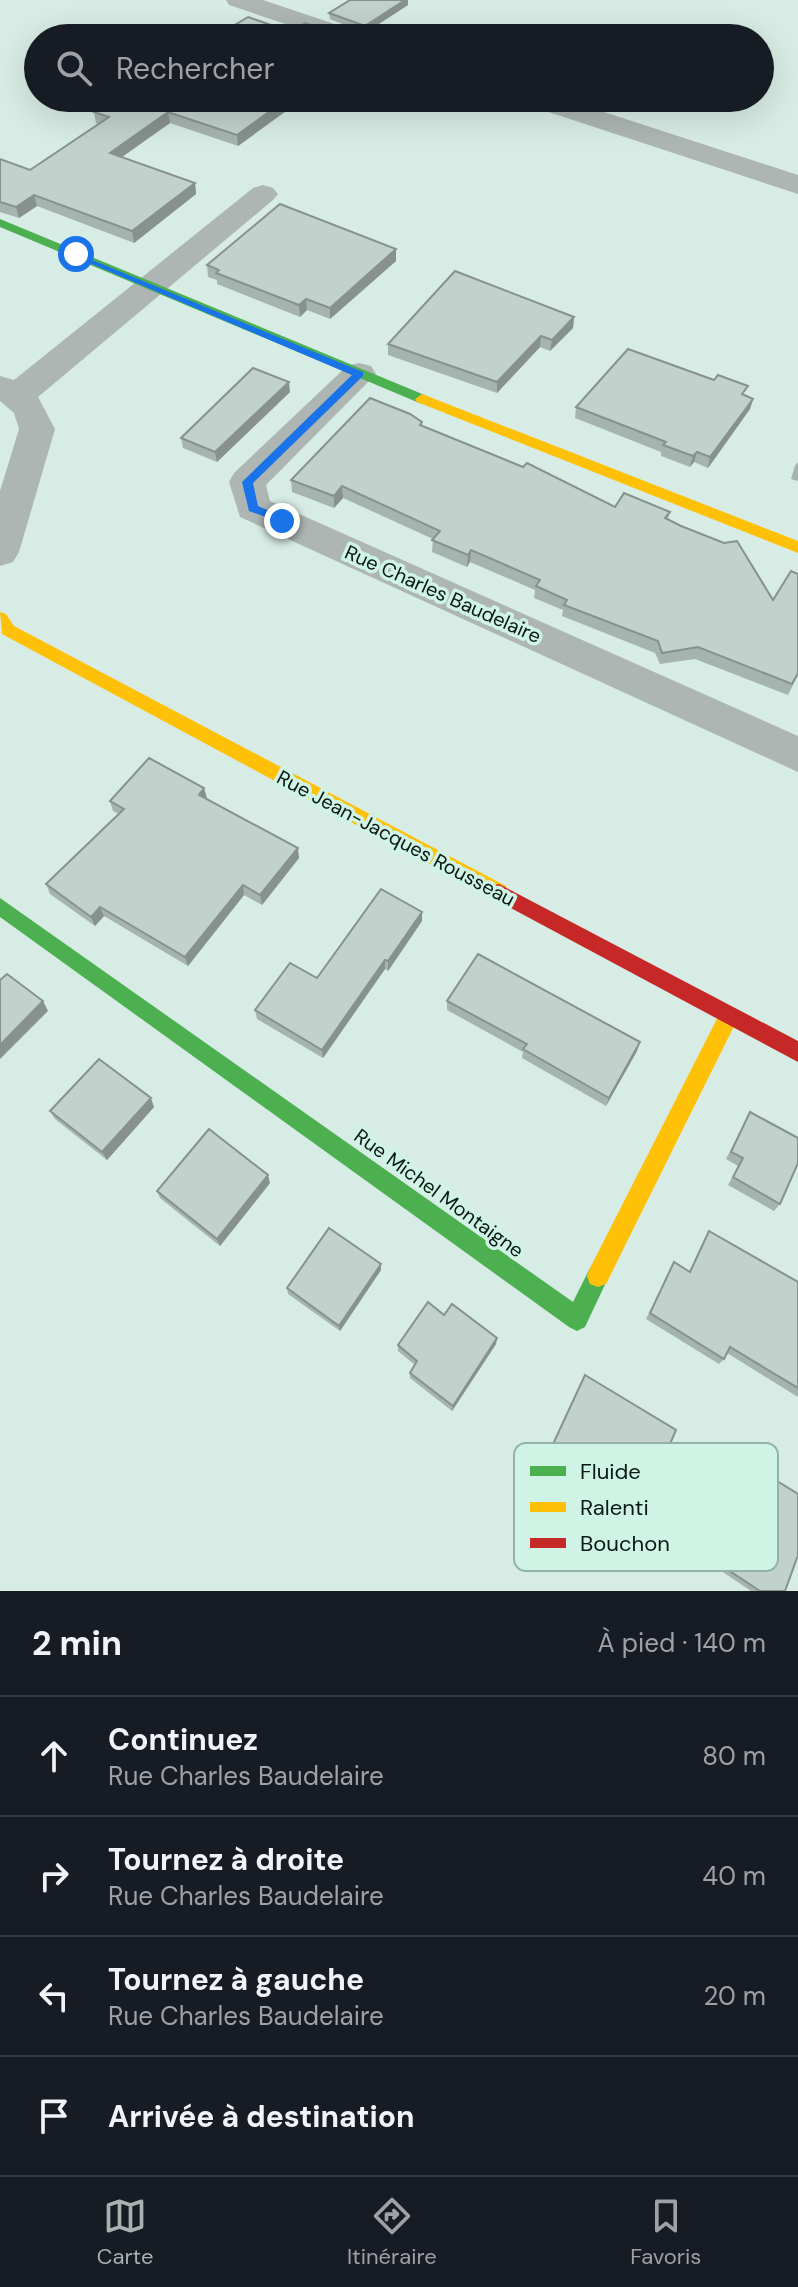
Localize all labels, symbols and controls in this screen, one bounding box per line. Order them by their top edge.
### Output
search box [24,24,774,112]
icon: search [52,46,96,90]
text: Rechercher [116,49,275,88]
route start [58,236,94,272]
route end [264,503,300,539]
street label: Rue Charles Baudelaire [341,539,545,649]
street label: Rue Jean-Jacques Rousseau [272,764,520,912]
street label: Rue Michel Montaigne [349,1123,529,1263]
legend [514,1443,778,1571]
text: Fluide [580,1457,641,1486]
text: Ralenti [580,1493,649,1522]
text: Bouchon [580,1529,670,1558]
text: 2 min [32,1621,122,1666]
text: À pied · 140 m [597,1626,766,1660]
text: Continuez [108,1720,258,1759]
icon: ahead [32,1734,76,1778]
text: 80 m [702,1739,766,1773]
text: Rue Charles Baudelaire [108,1759,384,1793]
text: Tournez à droite [108,1840,344,1879]
icon: right [32,1854,76,1898]
text: 40 m [702,1859,766,1893]
text: Rue Charles Baudelaire [108,1879,384,1913]
text: Tournez à gauche [108,1960,364,1999]
icon: left [32,1974,76,2018]
text: 20 m [703,1979,766,2013]
text: Rue Charles Baudelaire [108,1999,384,2033]
icon: arrive [32,2094,76,2138]
text: Arrivée à destination [108,2097,414,2136]
tab: Carte [97,2194,153,2271]
tab: Itinéraire [347,2194,437,2271]
tab: Favoris [630,2194,701,2271]

